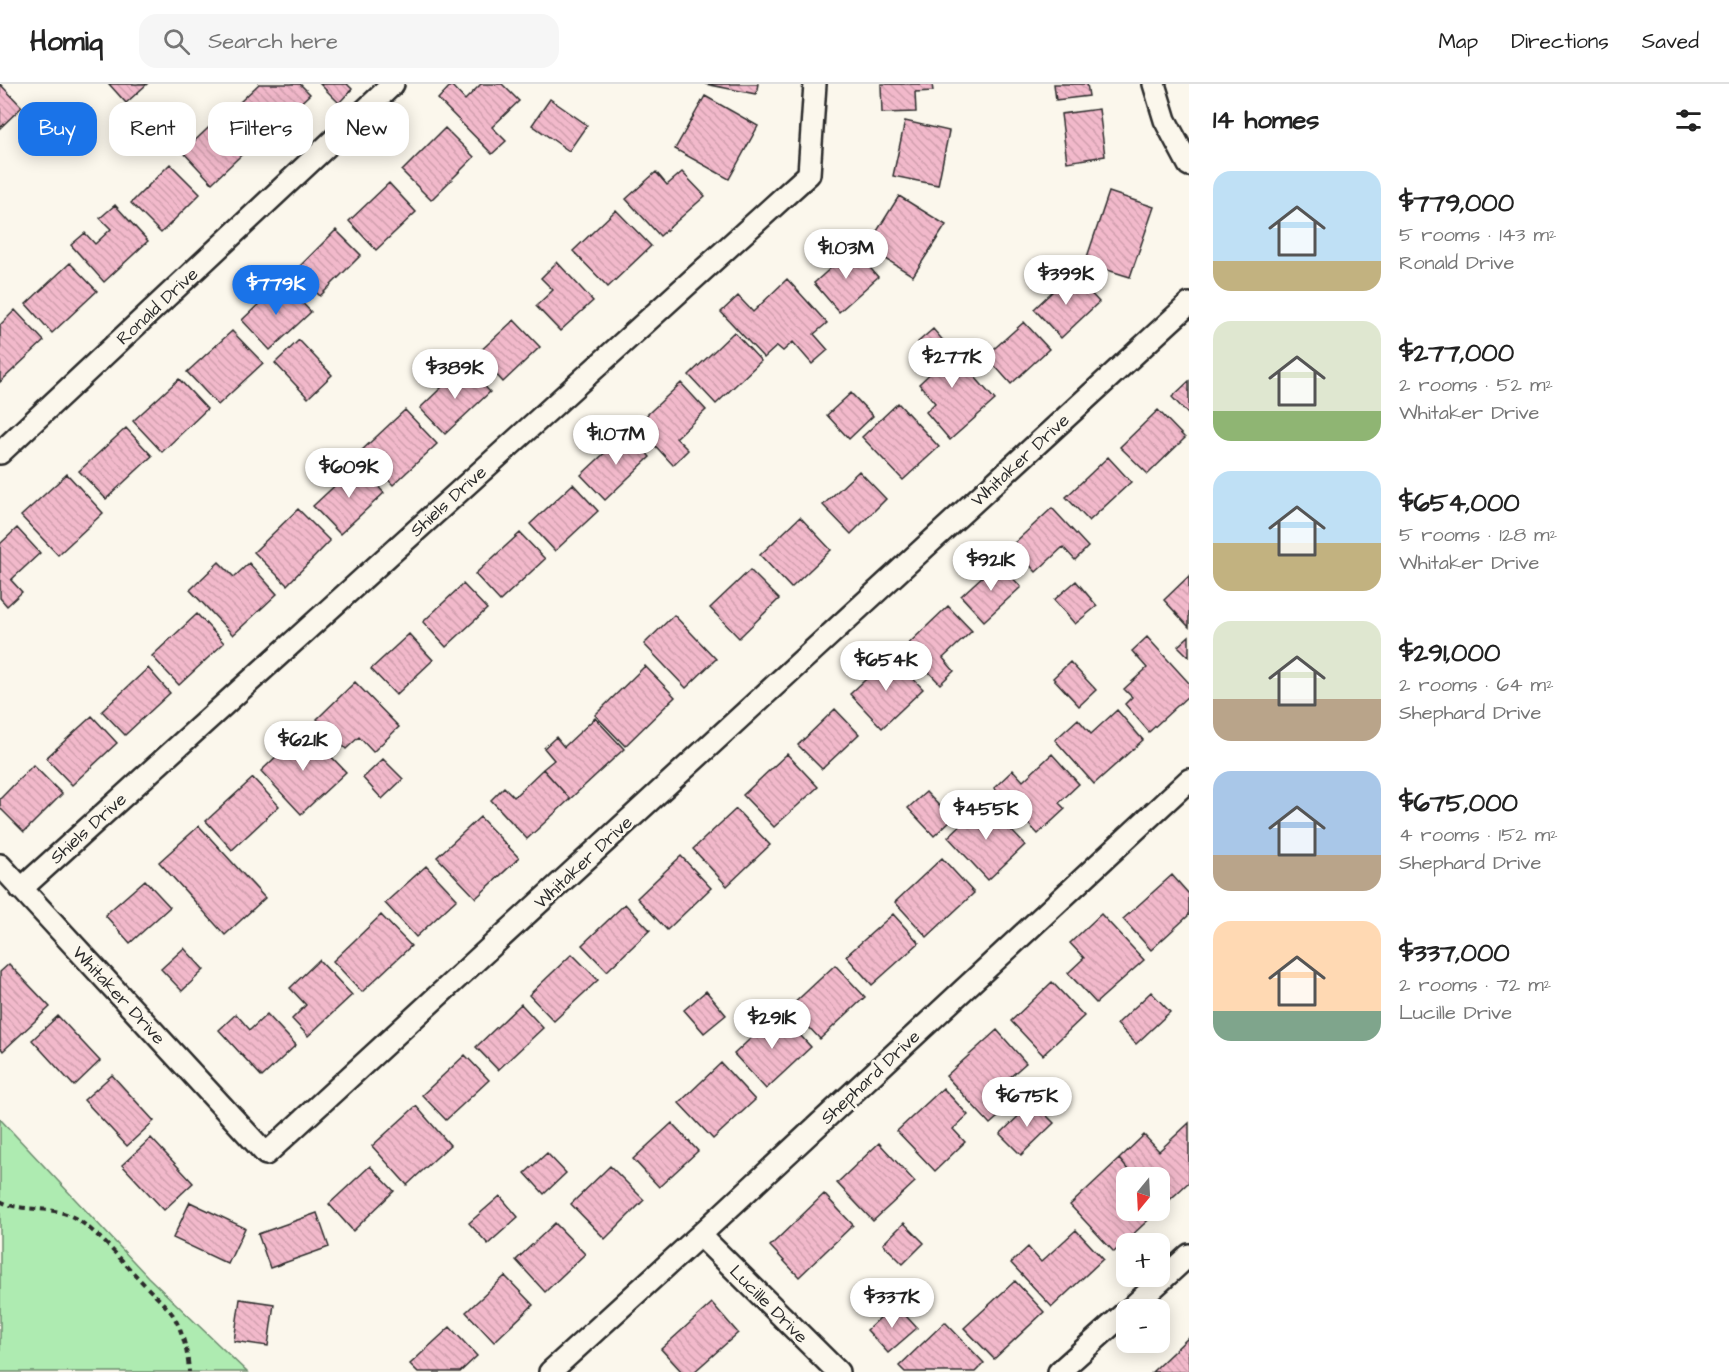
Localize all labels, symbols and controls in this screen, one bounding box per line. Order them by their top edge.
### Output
search box [139,14,559,68]
text: Homiq [30,22,103,61]
icon: search [160,25,193,58]
text: Search here [208,26,338,57]
text: Map [1438,27,1478,56]
text: Directions [1511,27,1609,56]
text: Saved [1642,27,1699,56]
chip: Buy [18,102,97,156]
chip: Rent [109,102,196,156]
chip: Filters [208,102,313,156]
chip: New [325,102,409,156]
text: 14 homes [1213,102,1319,138]
icon: filters [1672,104,1705,137]
text: $779,000 [1399,185,1514,221]
icon: home [1261,195,1333,267]
text: 5 rooms · 143 m² [1399,221,1557,249]
pin: $1.03M [797,229,895,280]
text: $1.03M [818,234,874,262]
text: Ronald Drive [1399,249,1514,277]
pin: $399K [1024,255,1108,306]
text: $399K [1038,260,1094,288]
street label: Ronald Drive [111,262,204,351]
pin: $779K [234,265,318,316]
text: $779K [246,270,306,298]
text: $277,000 [1399,335,1514,371]
pin: $277K [910,338,994,389]
text: $277K [922,343,982,371]
icon: home [1261,345,1333,417]
pin: $389K [413,349,497,400]
text: $389K [426,354,484,382]
text: 2 rooms · 52 m² [1399,371,1553,399]
text: Whitaker Drive [1399,399,1539,427]
street label: Whitaker Drive [966,408,1075,513]
pin: $1.07M [567,415,665,466]
text: $1.07M [587,420,645,448]
pin: $609K [307,448,391,499]
text: $609K [319,453,379,481]
street label: Shiels Drive [405,460,492,543]
text: $654,000 [1399,485,1520,521]
icon: home [1261,495,1333,567]
text: 5 rooms · 128 m² [1399,521,1557,549]
pin: $921K [949,541,1033,592]
text: $921K [967,546,1015,574]
text: Whitaker Drive [1399,549,1539,577]
text: $291,000 [1399,635,1500,671]
pin: $654K [844,641,928,692]
icon: home [1261,645,1333,717]
text: $654K [854,646,918,674]
text: 2 rooms · 64 m² [1399,671,1554,699]
text: Shephard Drive [1399,699,1541,727]
pin: $621K [261,721,345,772]
text: $621K [278,726,328,754]
text: $675,000 [1399,785,1518,821]
street label: Shiels Drive [45,787,132,870]
pin: $455K [944,790,1028,841]
text: $455K [953,795,1019,823]
icon: home [1261,795,1333,867]
street label: Whitaker Drive [529,810,638,915]
text: 4 rooms · 152 m² [1399,821,1558,849]
text: Shephard Drive [1399,849,1541,877]
text: $337,000 [1399,935,1510,971]
street label: Whitaker Drive [66,941,171,1050]
icon: home [1261,945,1333,1017]
text: 2 rooms · 72 m² [1399,971,1551,999]
pin: $291K [730,999,814,1050]
text: Lucille Drive [1399,999,1512,1027]
text: $291K [748,1004,796,1032]
street label: Shephard Drive [815,1024,926,1130]
pin: $675K [985,1077,1069,1128]
text: $675K [996,1082,1058,1110]
north arrow [1116,1167,1170,1221]
map controls [1116,1167,1170,1353]
button: + [1116,1233,1170,1287]
street label: Lucille Drive [724,1260,814,1349]
pin: $337K [850,1278,934,1329]
text: $337K [864,1283,920,1311]
button: − [1116,1299,1170,1353]

